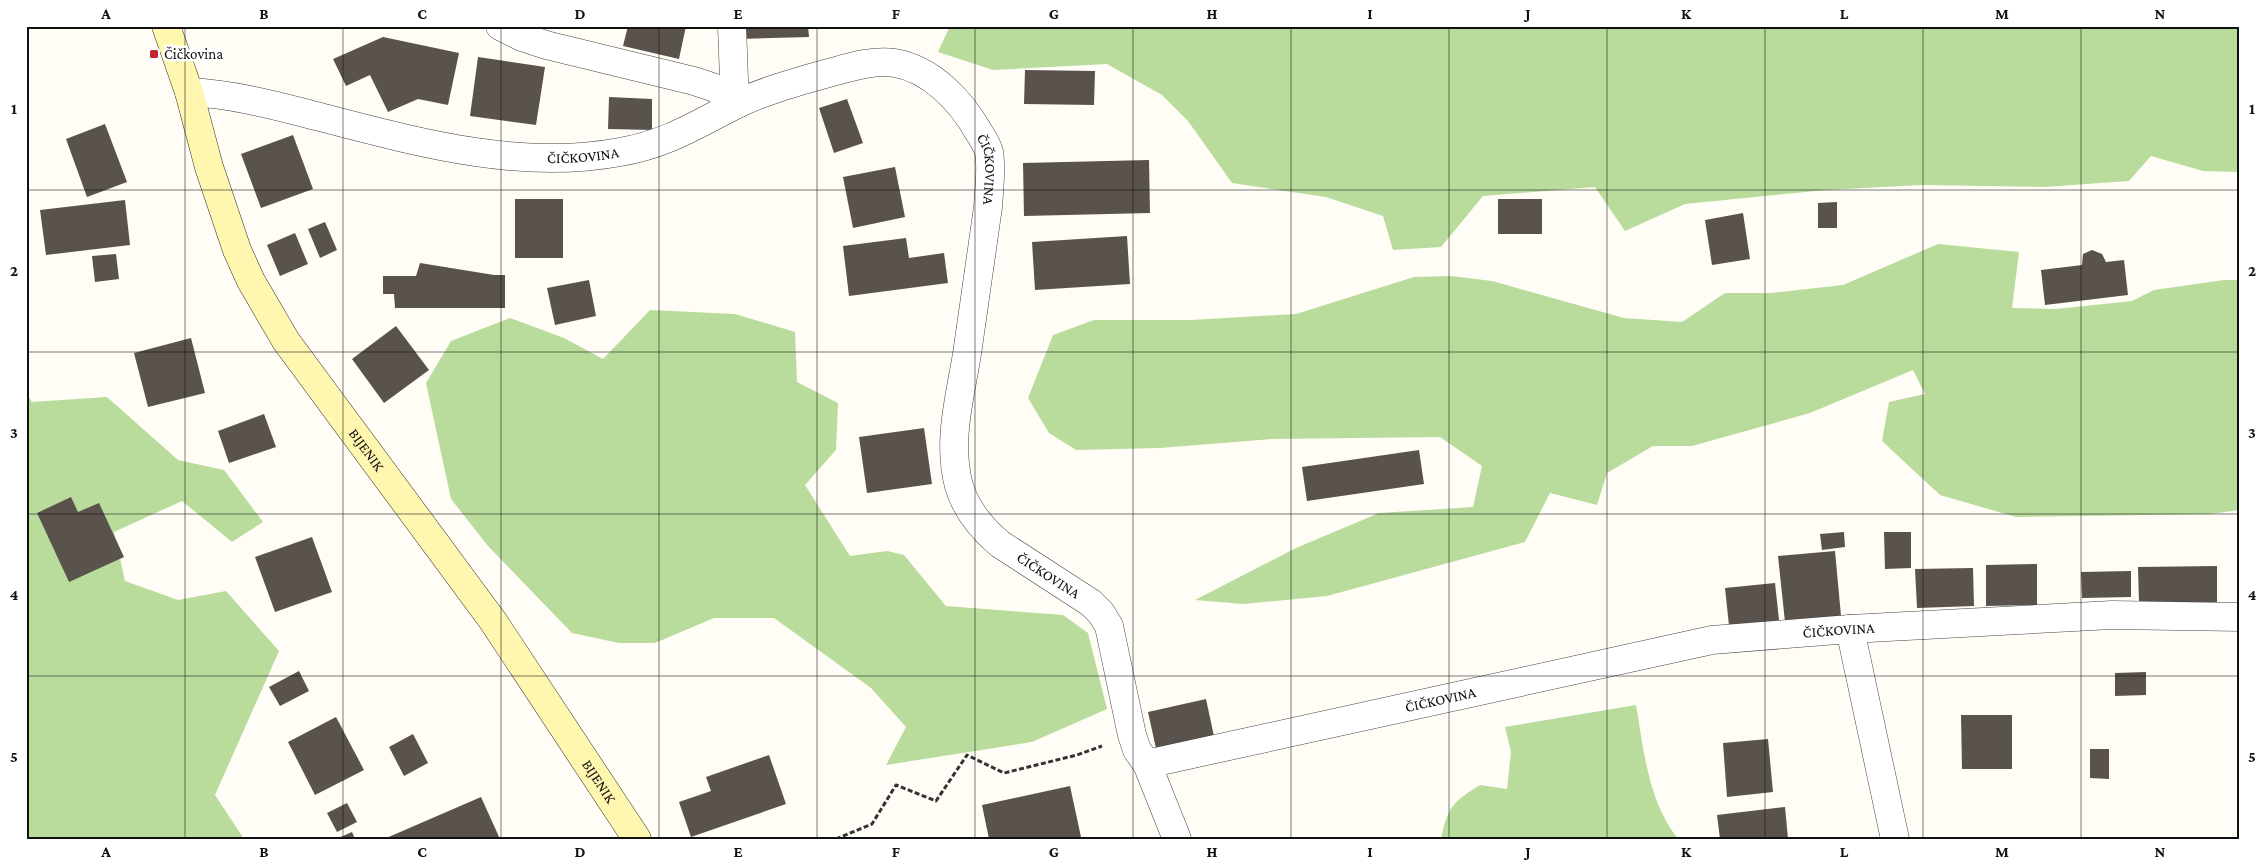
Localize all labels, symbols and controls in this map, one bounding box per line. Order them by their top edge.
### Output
text: A [100,5,111,22]
text: B [259,5,269,22]
text: C [417,5,427,22]
text: D [574,5,586,22]
text: E [733,5,743,22]
text: F [892,5,901,22]
text: G [1049,5,1059,22]
text: H [1207,5,1218,22]
text: I [1367,5,1373,22]
text: J [1523,5,1531,22]
text: K [1681,5,1692,22]
text: L [1840,5,1849,22]
text: M [1995,5,2009,22]
text: N [2155,5,2166,22]
place label: Čičkovina [164,46,223,62]
marker: Čičkovina [148,48,160,60]
text: 1 [11,100,17,117]
text: 1 [2249,100,2255,117]
street label: ČIČKOVINA [974,131,998,206]
street label: ČIČKOVINA [547,144,621,166]
text: 2 [10,262,18,279]
text: 2 [2248,262,2256,279]
text: 3 [10,424,18,441]
text: 3 [2248,424,2256,441]
street label: BIJENIK [346,426,388,474]
street label: ČIČKOVINA [1014,549,1083,602]
text: 4 [10,586,19,603]
text: 4 [2248,586,2257,603]
street label: ČIČKOVINA [1802,620,1875,641]
street label: ČIČKOVINA [1404,684,1478,715]
text: 5 [10,748,18,765]
text: 5 [2248,748,2256,765]
street label: BIJENIK [579,757,619,806]
text: A [100,843,111,860]
text: B [259,843,269,860]
text: C [417,843,427,860]
text: D [574,843,586,860]
text: E [733,843,743,860]
text: F [892,843,901,860]
text: G [1049,843,1059,860]
text: H [1207,843,1218,860]
text: I [1367,843,1373,860]
text: J [1523,843,1531,860]
text: K [1681,843,1692,860]
text: L [1840,843,1849,860]
text: M [1995,843,2009,860]
text: N [2155,843,2166,860]

